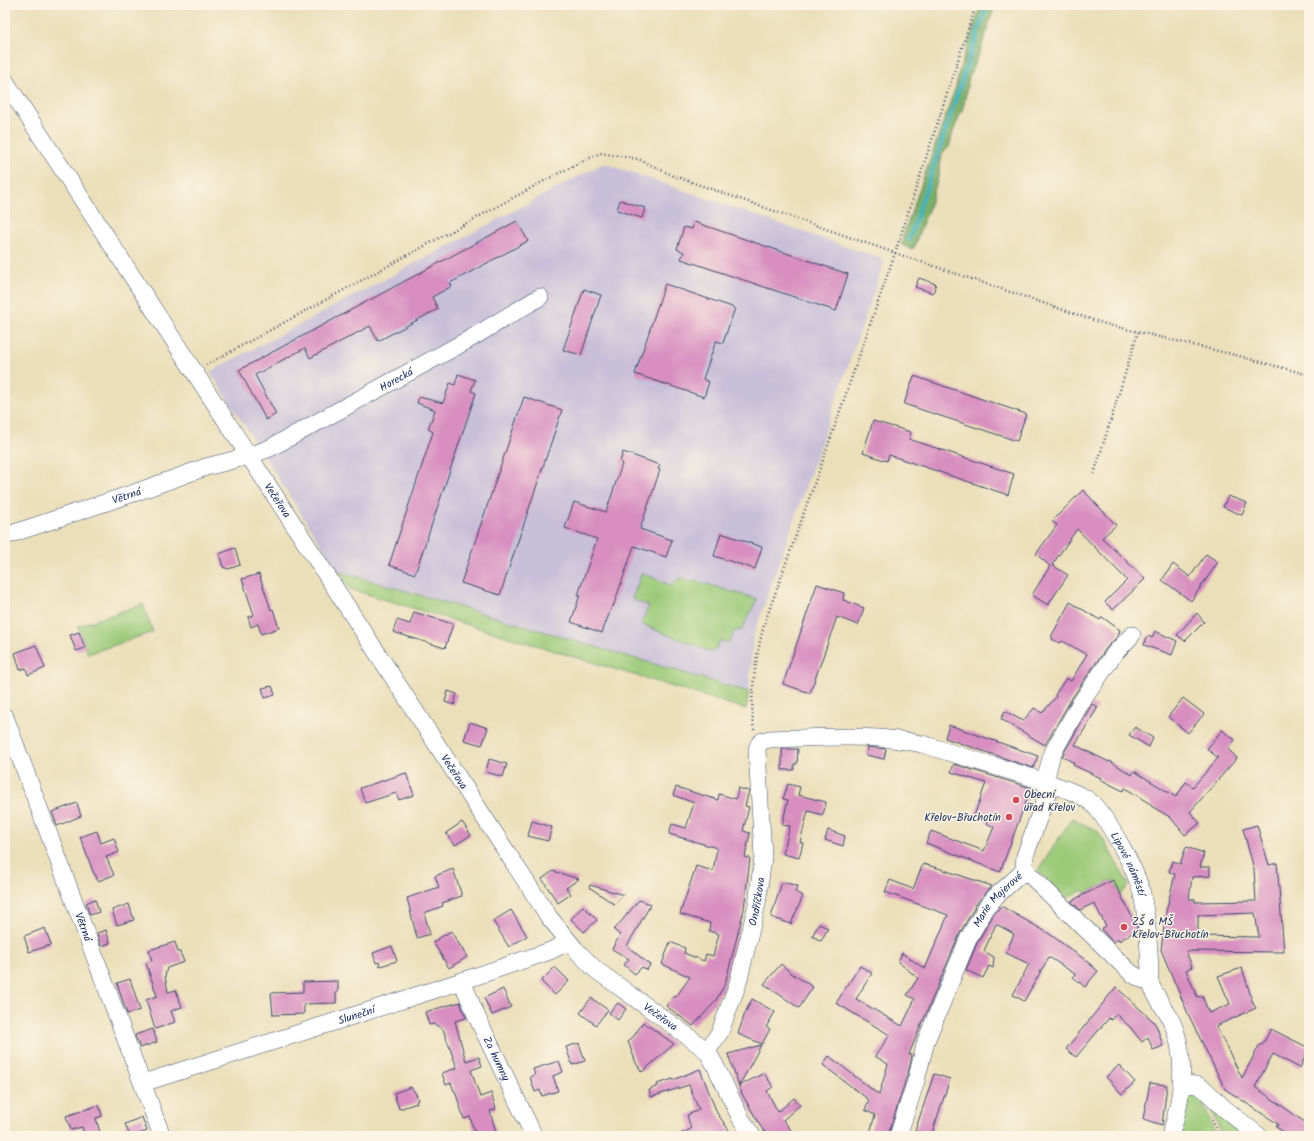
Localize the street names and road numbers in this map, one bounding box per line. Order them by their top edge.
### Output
street label: Horecká [376,363,418,397]
street label: Večeřova [259,479,295,522]
street label: Větrná [110,483,146,510]
street label: Večeřova [435,751,472,793]
street label: Lipové náměstí [1105,829,1151,900]
street label: Marie Majerové [969,867,1028,931]
street label: Ondříčkova [744,876,770,928]
street label: Větrná [69,910,97,946]
street label: Večeřova [639,999,681,1036]
street label: Sluneční [336,1001,380,1030]
street label: Za humny [478,1034,515,1085]

